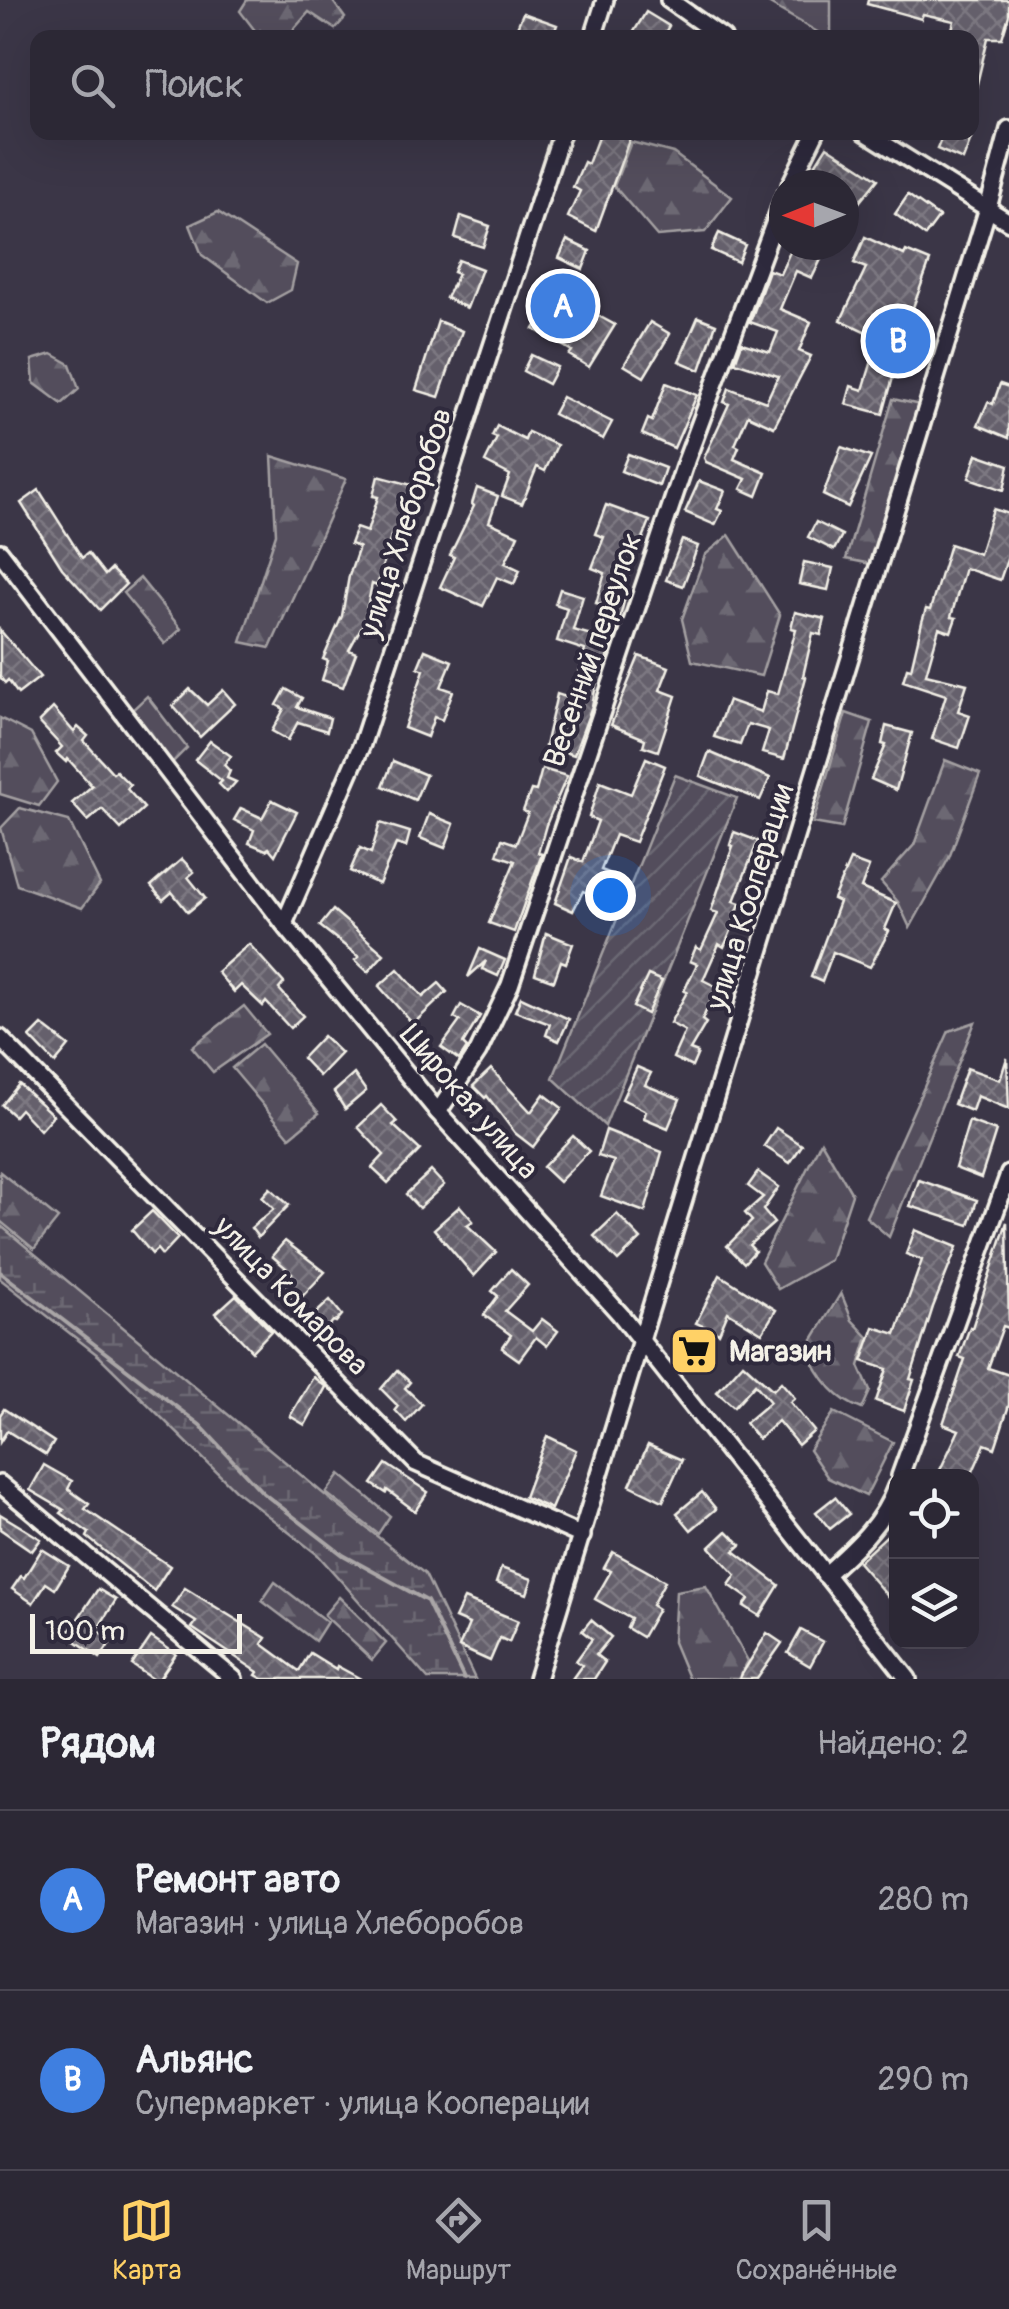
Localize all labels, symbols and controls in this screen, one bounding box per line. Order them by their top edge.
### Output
search box [30,30,979,140]
icon: search [65,58,120,113]
text: Поиск [145,61,244,109]
north arrow [769,170,859,260]
pin: A [530,268,596,344]
pin: B [866,304,930,378]
street label: улица Хлеборобов [351,403,461,644]
street label: Весенний переулок [536,528,650,772]
street label: улица Кооперации [698,780,802,1015]
your location [585,870,636,921]
street label: Широкая улица [392,1017,546,1187]
street label: улица Комарова [205,1208,376,1383]
supermarket icon: Магазин [668,1325,720,1377]
place label: Магазин [729,1333,832,1370]
map controls [889,1469,979,1649]
button: locate [889,1469,979,1559]
button: layers [889,1559,979,1649]
scale bar [30,1609,242,1654]
text: 100 m [45,1614,125,1649]
text: Рядом [40,1718,156,1770]
text: Найдено: 2 [817,1724,969,1764]
text: Ремонт авто [135,1856,340,1904]
text: A [62,1880,83,1920]
text: 280 m [878,1880,969,1920]
text: Магазин · улица Хлеборобов [135,1904,524,1944]
text: Альянс [135,2036,253,2084]
text: B [63,2060,82,2100]
text: 290 m [877,2060,969,2100]
text: Супермаркет · улица Кооперации [135,2084,589,2124]
tab: Карта [112,2193,182,2288]
tab: Маршрут [406,2193,511,2288]
tab: Сохранённые [735,2193,897,2288]

